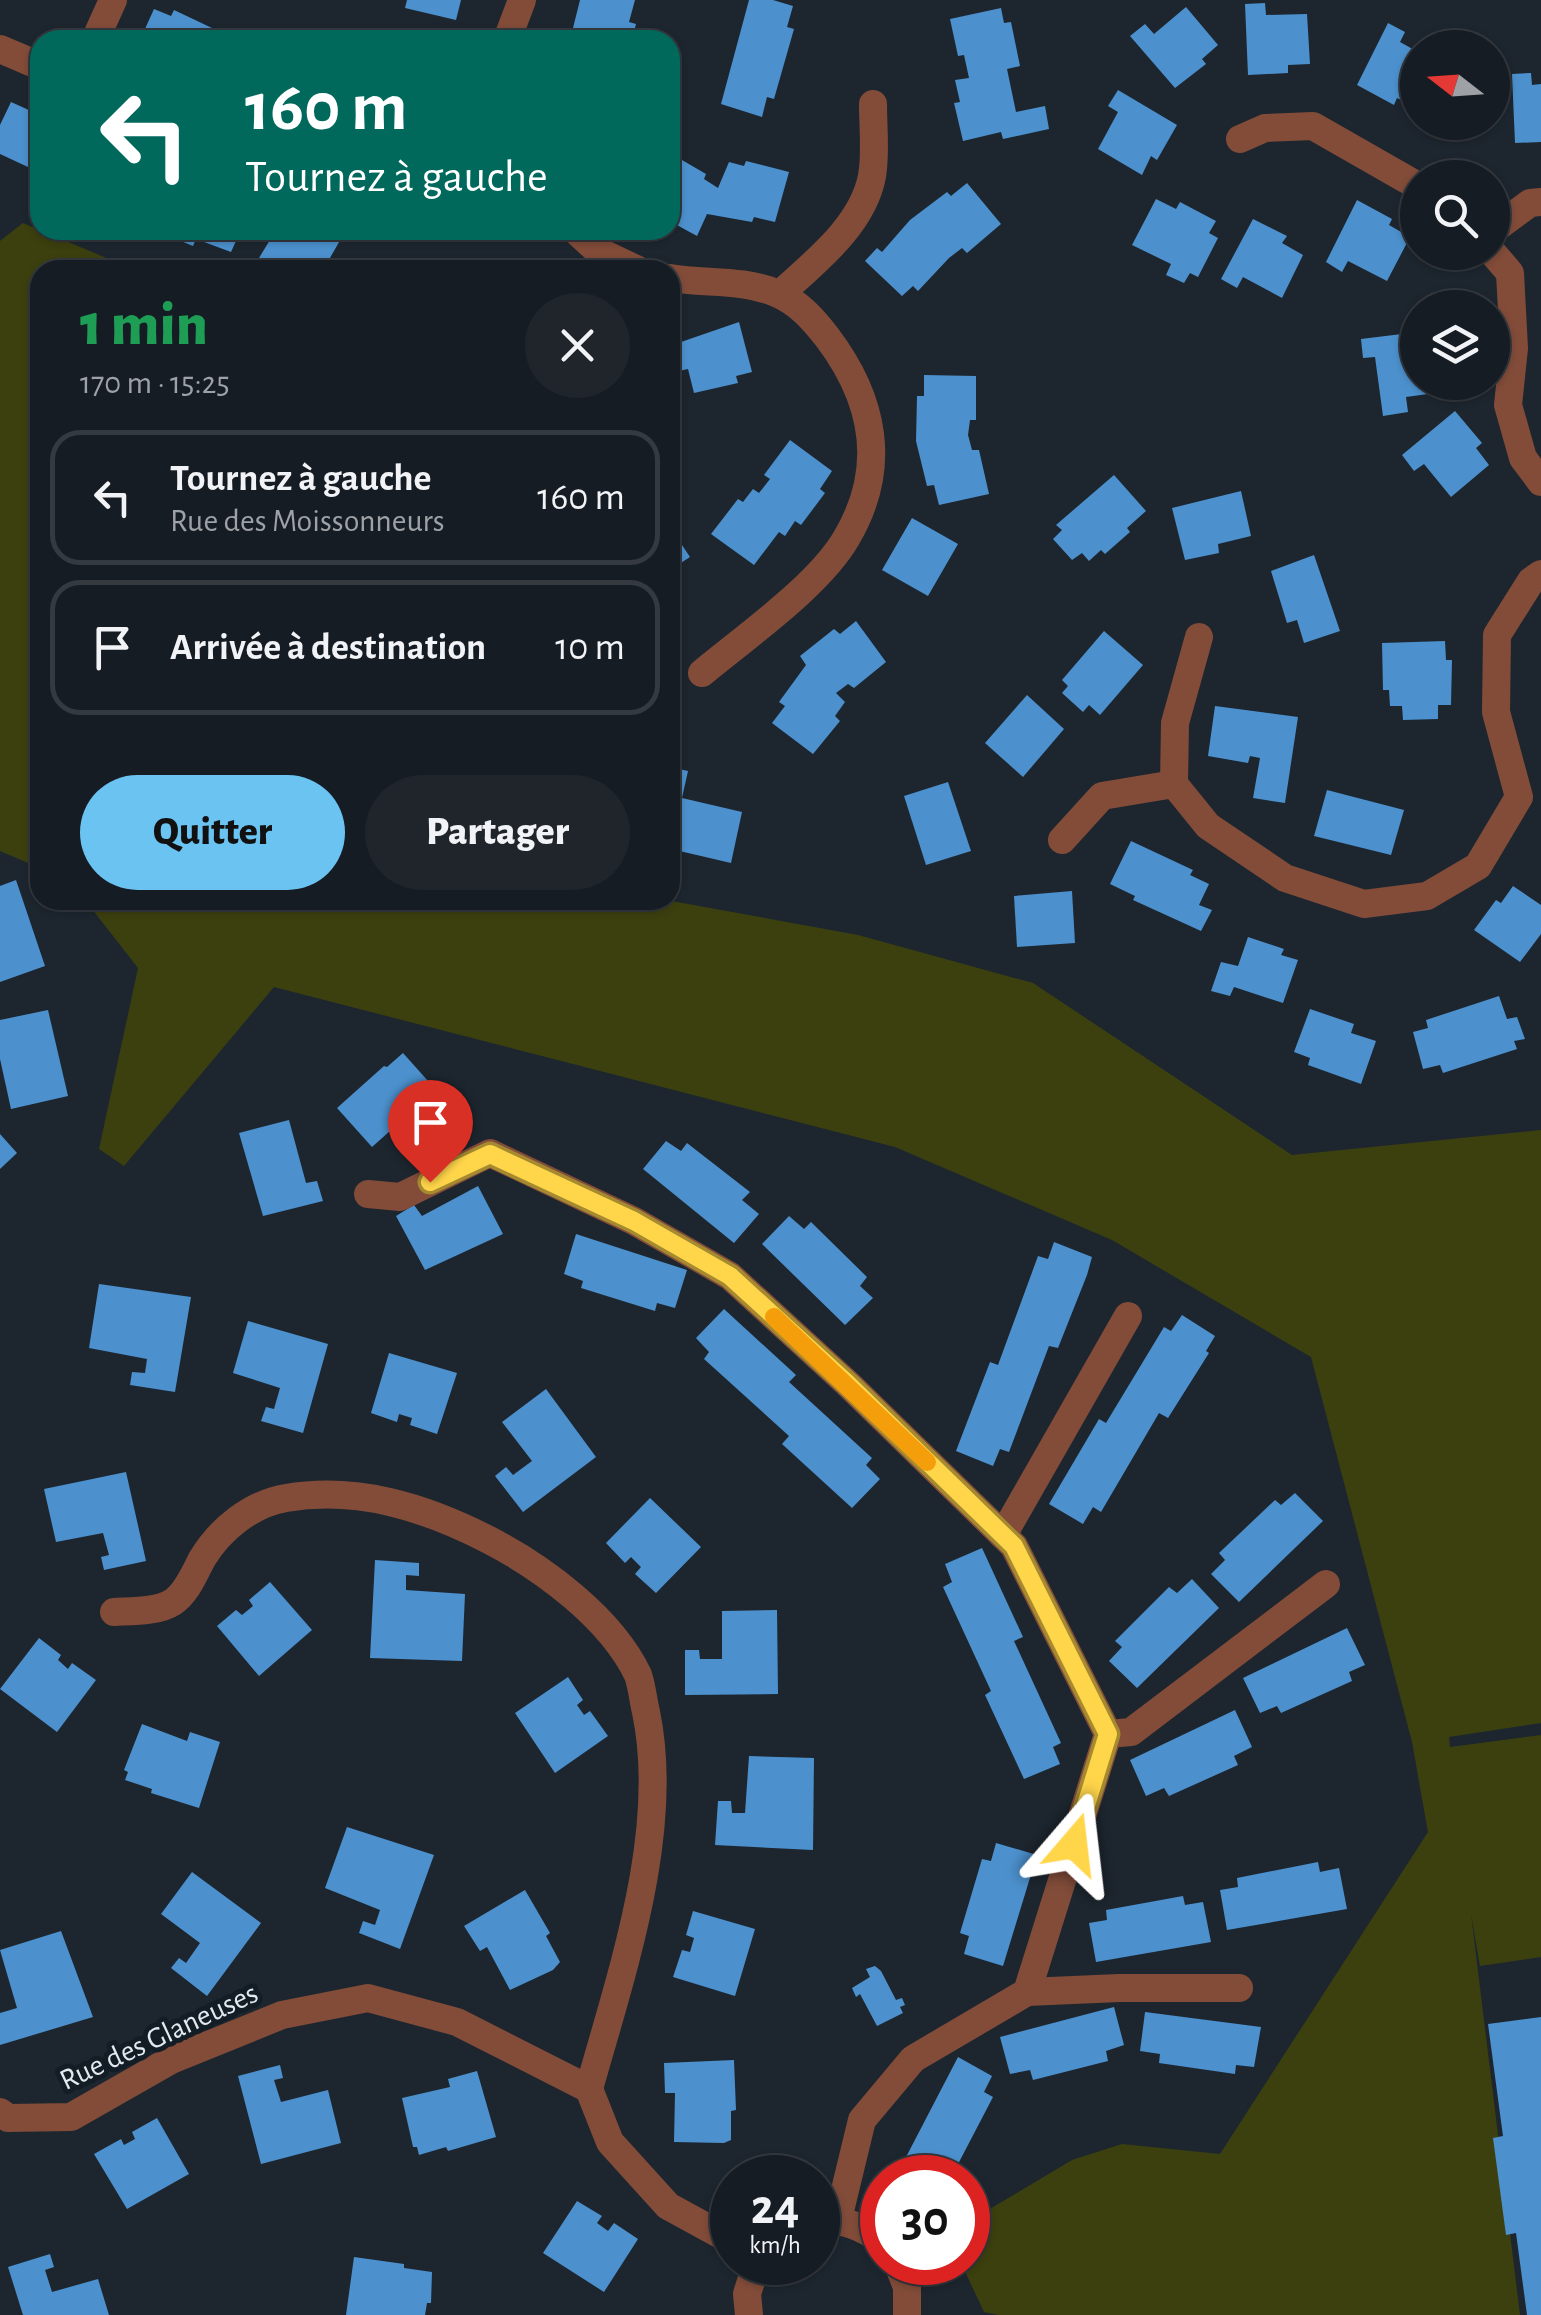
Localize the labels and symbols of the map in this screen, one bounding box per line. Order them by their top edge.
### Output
north arrow [1400,30,1510,140]
pin [388,1080,473,1183]
position arrow [1022,1792,1126,1896]
street label: Rue des Glaneuses [55,1978,263,2096]
speed limit sign: 30 [860,2155,990,2285]

